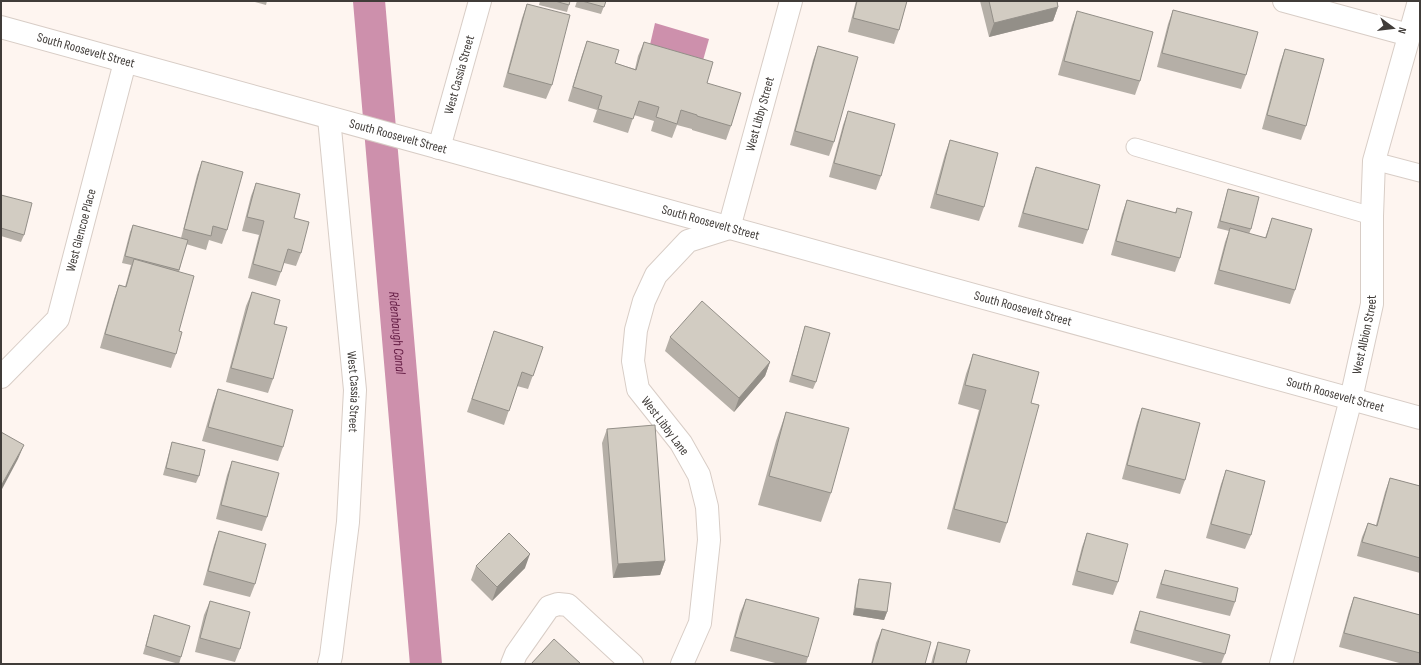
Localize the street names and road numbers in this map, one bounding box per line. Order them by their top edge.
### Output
street label: South Roosevelt Street [35,29,137,71]
street label: West Cassia Street [441,33,478,116]
street label: West Libby Street [742,75,778,153]
street label: South Roosevelt Street [348,115,449,158]
street label: West Glencoe Place [63,187,100,274]
street label: South Roosevelt Street [660,201,761,244]
street label: South Roosevelt Street [972,288,1074,330]
street label: West Albion Street [1349,295,1380,376]
street label: West Cassia Street [343,350,363,433]
street label: South Roosevelt Street [1285,374,1386,416]
street label: West Libby Lane [638,393,692,459]

